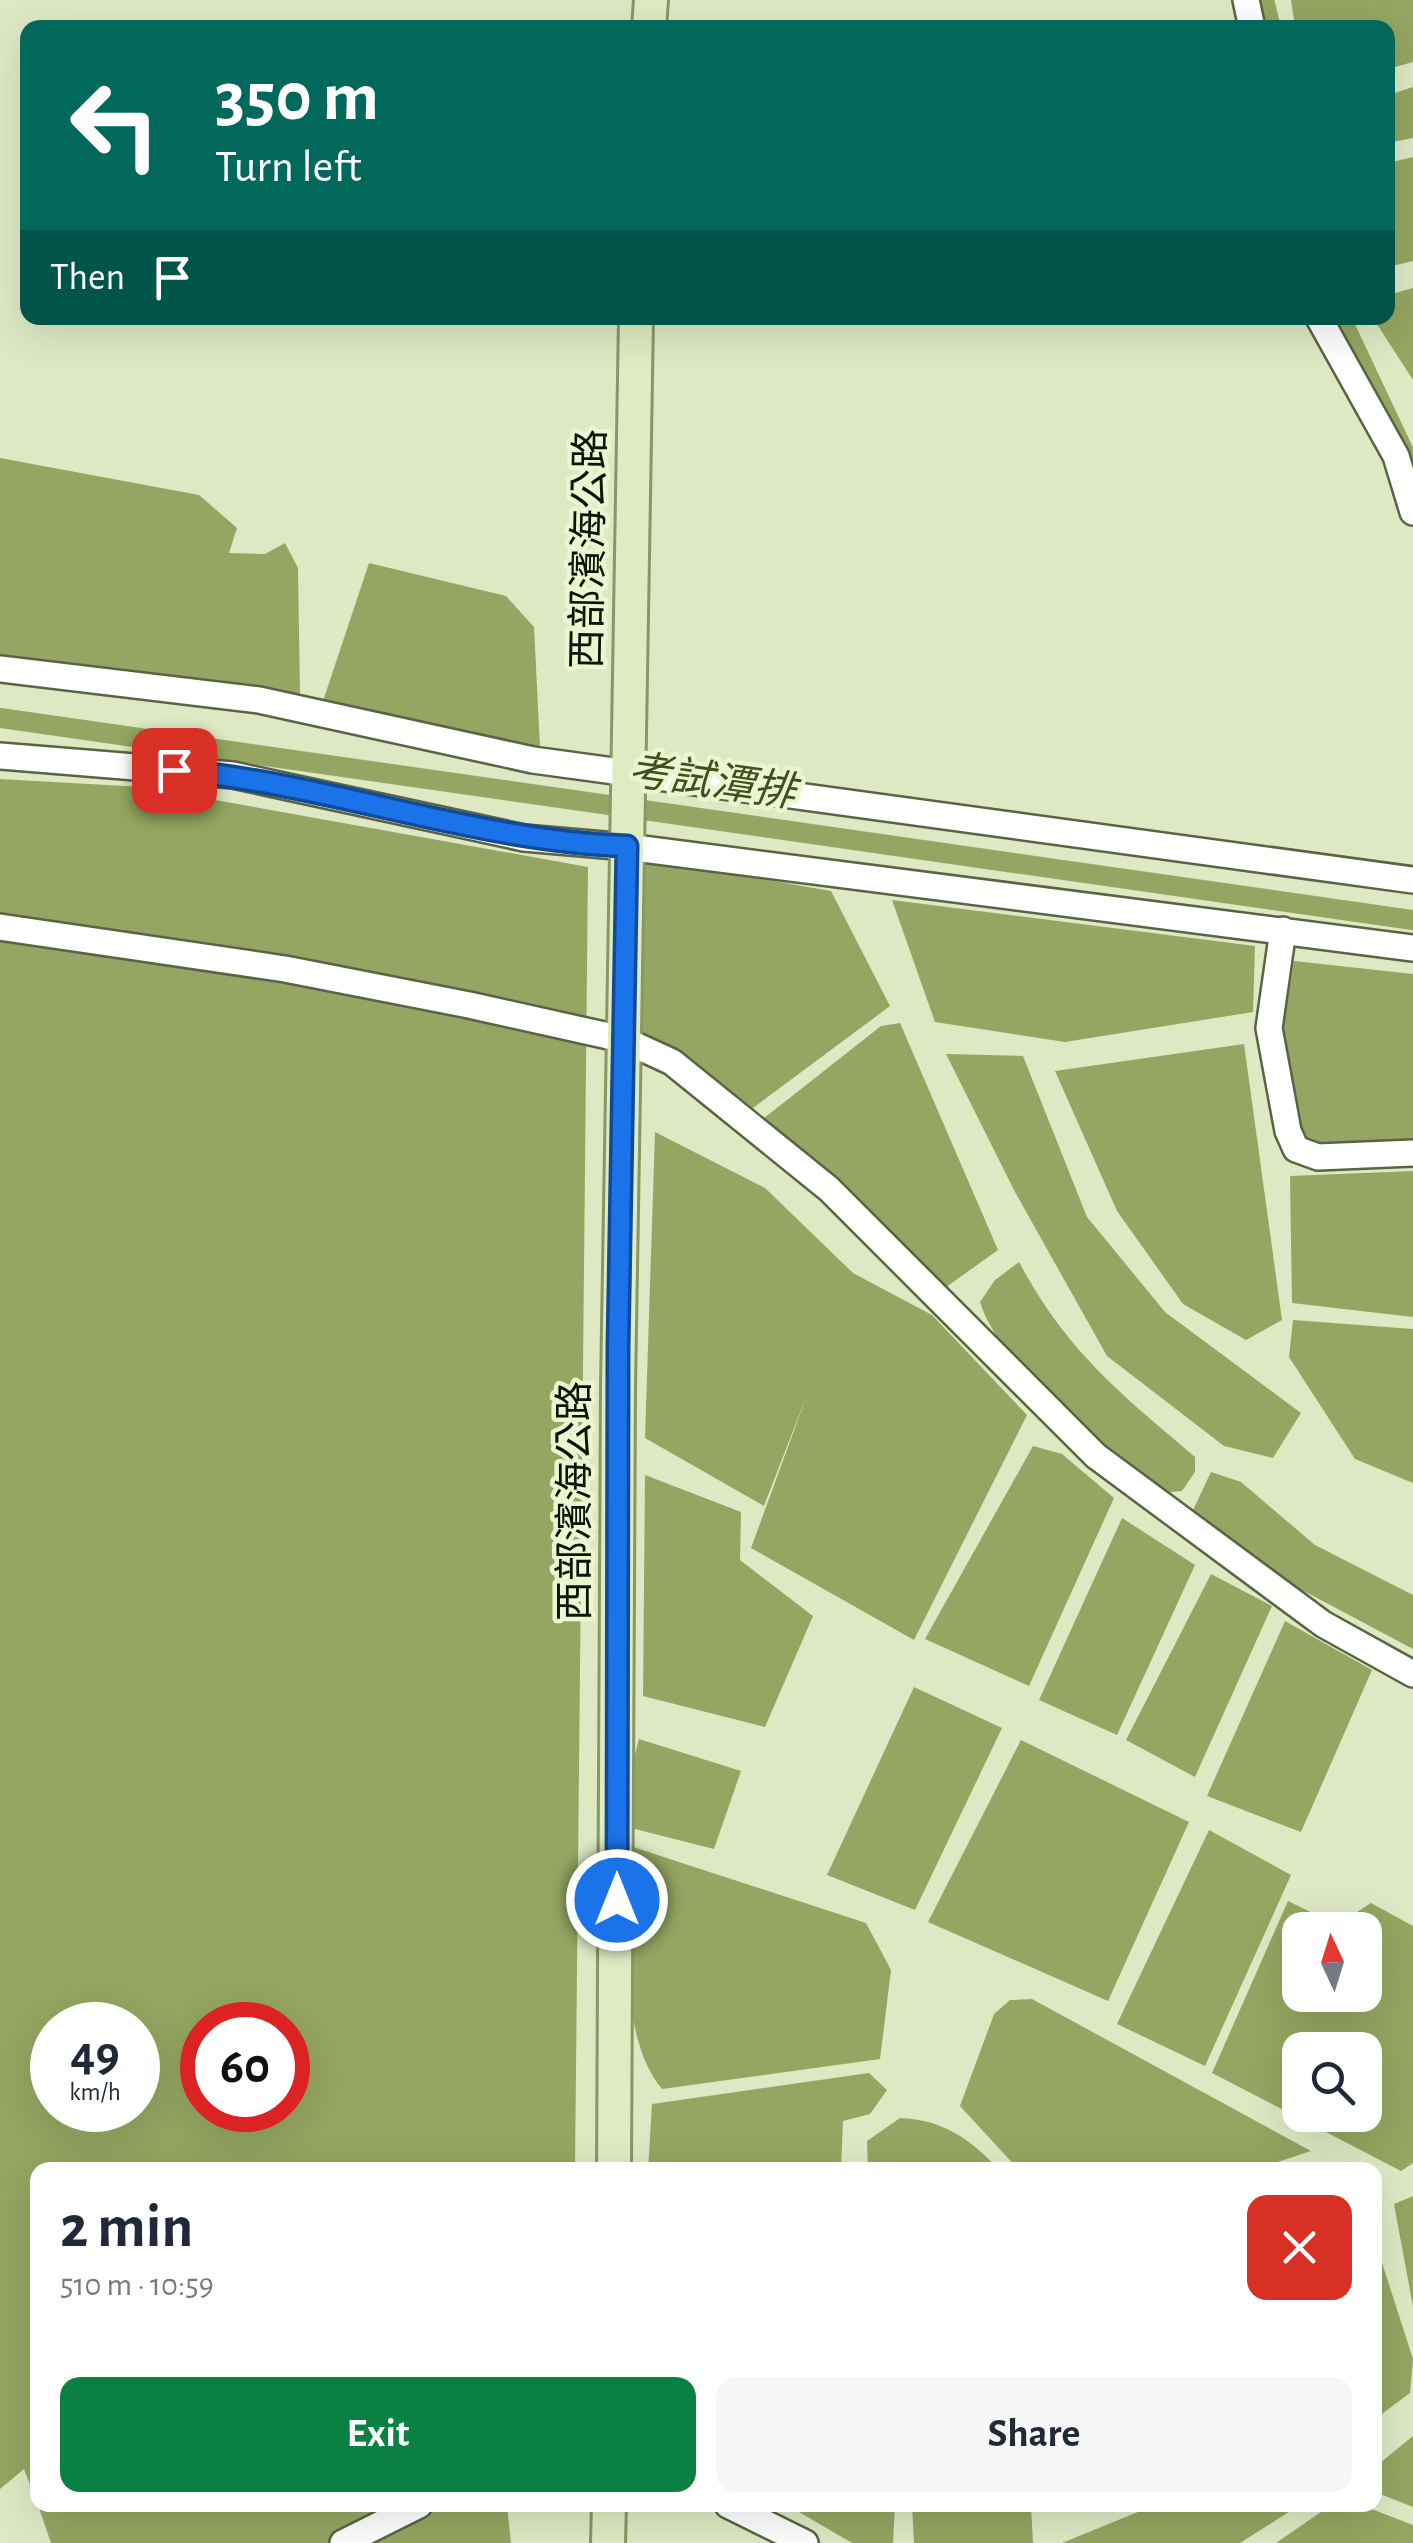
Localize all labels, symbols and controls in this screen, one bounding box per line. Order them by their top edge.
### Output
icon: left [50,60,180,190]
text: 350 m [215,63,379,133]
text: Turn left [215,145,362,190]
icon: arrive [145,250,200,305]
text: Then [50,259,125,297]
street label: 西部濱海公路 [566,429,612,669]
pin [132,728,217,813]
icon: arrive [147,743,202,798]
water label: 考試潭排 [626,748,803,815]
street label: 西部濱海公路 [554,1381,596,1621]
position arrow [565,1848,669,1952]
north arrow [1282,1912,1382,2012]
map controls [1282,1912,1382,2132]
speed limit sign: 60 [180,2002,310,2132]
text: 49 [70,2030,120,2080]
button: search [1282,2032,1382,2132]
text: km/h [69,2080,121,2105]
button: close [1247,2195,1352,2300]
text: 2 min [60,2198,193,2258]
text: 510 m · 10:59 [60,2269,214,2301]
button: Exit [60,2377,696,2492]
button: Share [716,2377,1352,2492]

